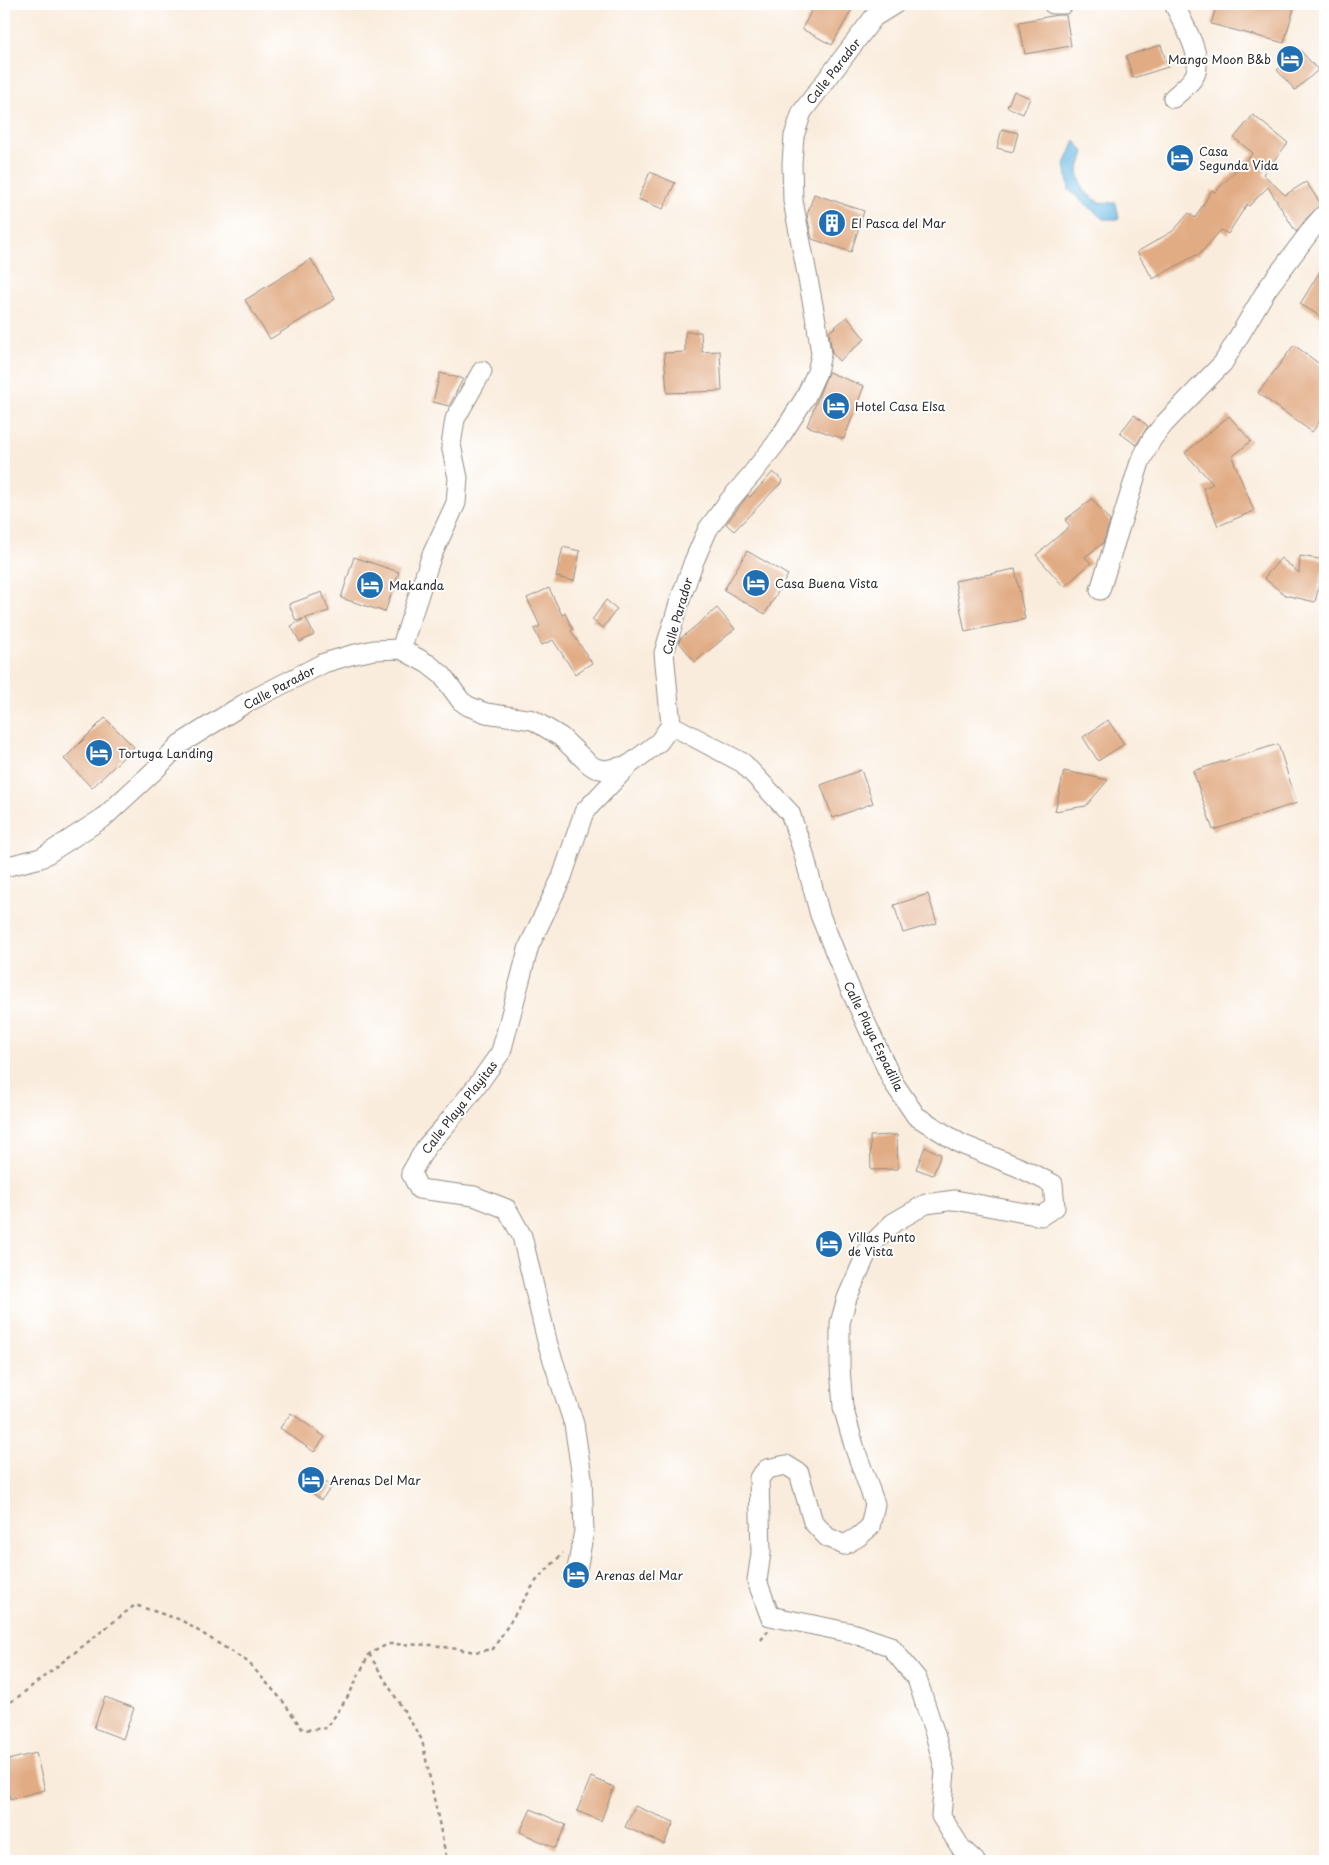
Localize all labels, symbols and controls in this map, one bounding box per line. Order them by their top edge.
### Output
street label: Calle Parador [802,34,865,108]
hotel icon: Mango Moon B&b [1275,44,1305,74]
place label: Mango Moon B&b [1168,50,1271,68]
place label: Casa Segunda Vida [1199,142,1279,174]
hotel icon: Casa Segunda Vida [1165,143,1195,173]
building icon: El Pasca del Mar [817,208,847,238]
place label: El Pasca del Mar [851,214,947,232]
hotel icon: Hotel Casa Elsa [821,391,851,421]
place label: Hotel Casa Elsa [855,397,946,415]
hotel icon: Casa Buena Vista [741,568,771,598]
hotel icon: Makanda [355,570,385,600]
place label: Casa Buena Vista [775,574,878,592]
street label: Calle Parador [657,575,697,657]
place label: Makanda [389,576,445,594]
street label: Calle Parador [240,660,319,714]
hotel icon: Tortuga Landing [84,738,114,768]
place label: Tortuga Landing [118,744,213,762]
street label: Calle Playa Espadilla [840,978,909,1094]
street label: Calle Playa Playitas [417,1056,501,1157]
place label: Villas Punto de Vista [848,1228,916,1260]
hotel icon: Villas Punto de Vista [814,1229,844,1259]
hotel icon: Arenas Del Mar [296,1465,326,1495]
place label: Arenas Del Mar [330,1471,421,1489]
hotel icon: Arenas del Mar [561,1560,591,1590]
place label: Arenas del Mar [595,1566,684,1584]

